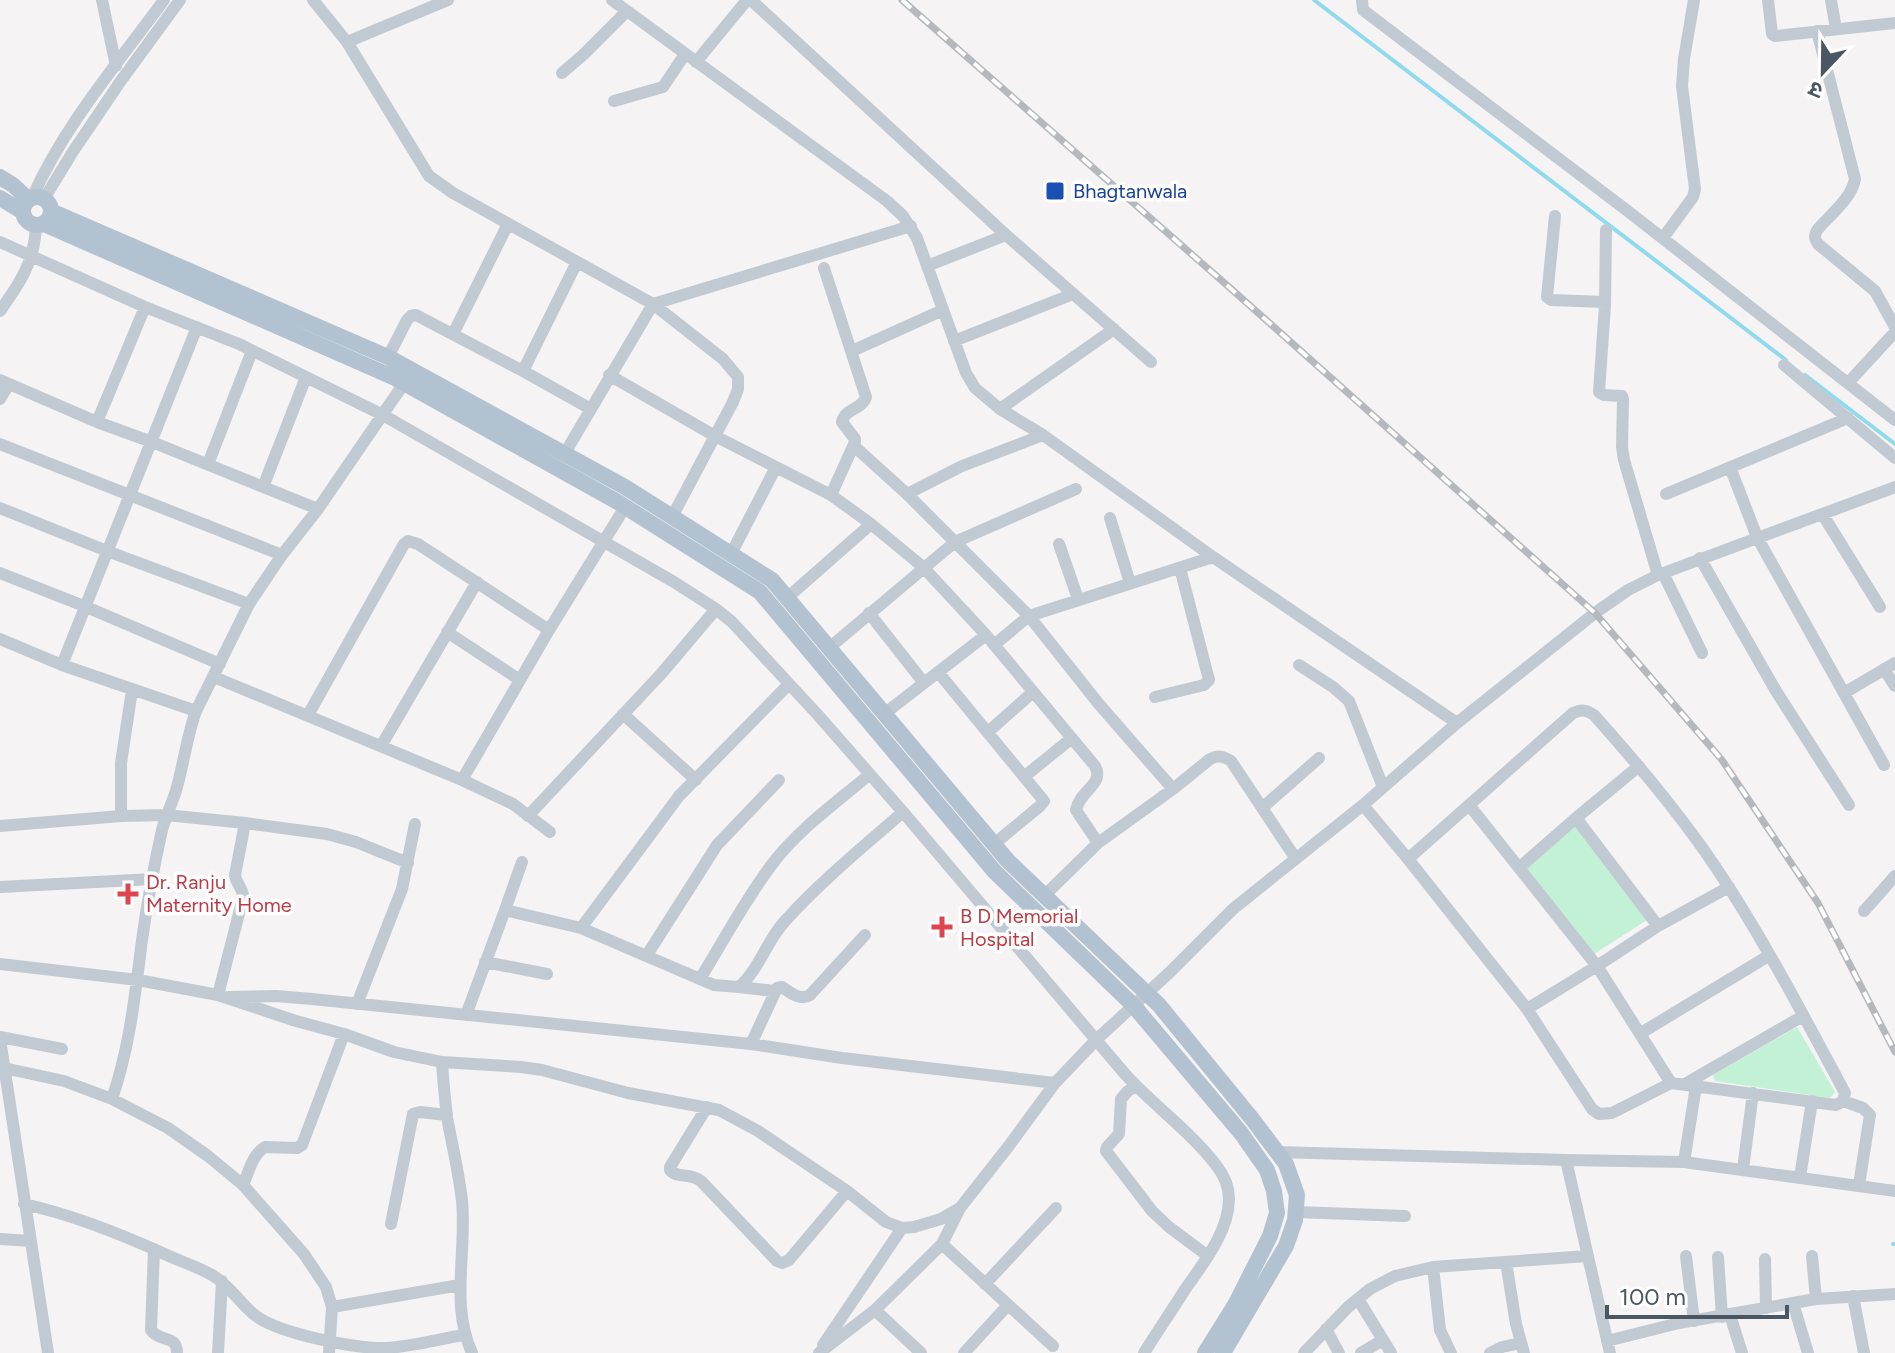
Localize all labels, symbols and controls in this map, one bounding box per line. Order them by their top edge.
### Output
north arrow [1783,32,1863,112]
text: उ [1804,75,1827,105]
place label: Bhagtanwala [1073,179,1187,203]
marker: Bhagtanwala [1044,180,1066,202]
place label: Dr. Ranju Maternity Home [146,870,292,917]
marker: Dr. Ranju Maternity Home [117,883,139,905]
place label: B D Memorial Hospital [960,904,1078,951]
marker: B D Memorial Hospital [931,916,953,938]
scale bar [1607,1269,1787,1319]
text: 100 m [1619,1282,1686,1311]

